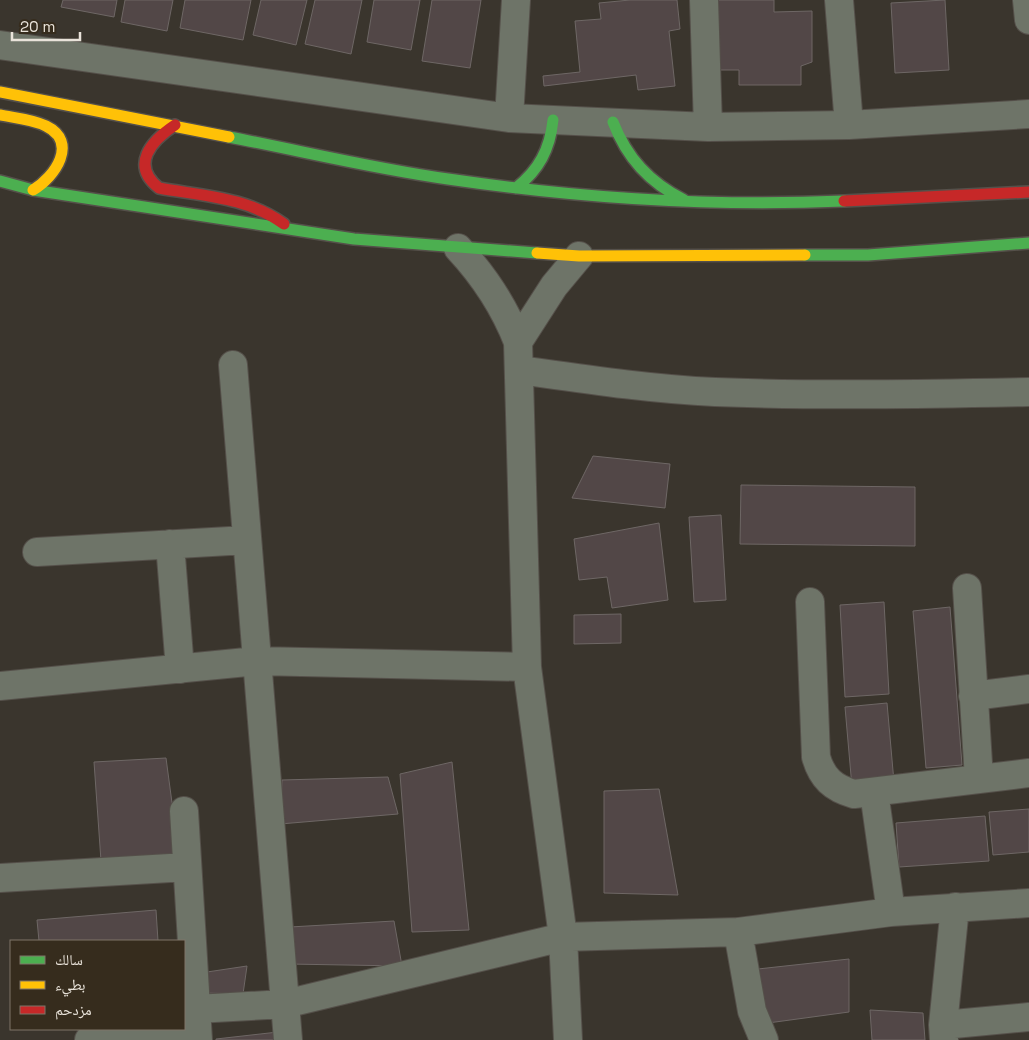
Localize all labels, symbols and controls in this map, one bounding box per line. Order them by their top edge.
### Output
scale bar [12,10,80,42]
text: 20 m [20,17,55,36]
legend [10,940,185,1030]
text: سالك [55,950,83,969]
text: بطيء [55,975,85,997]
text: مزدحم [55,1000,92,1020]

